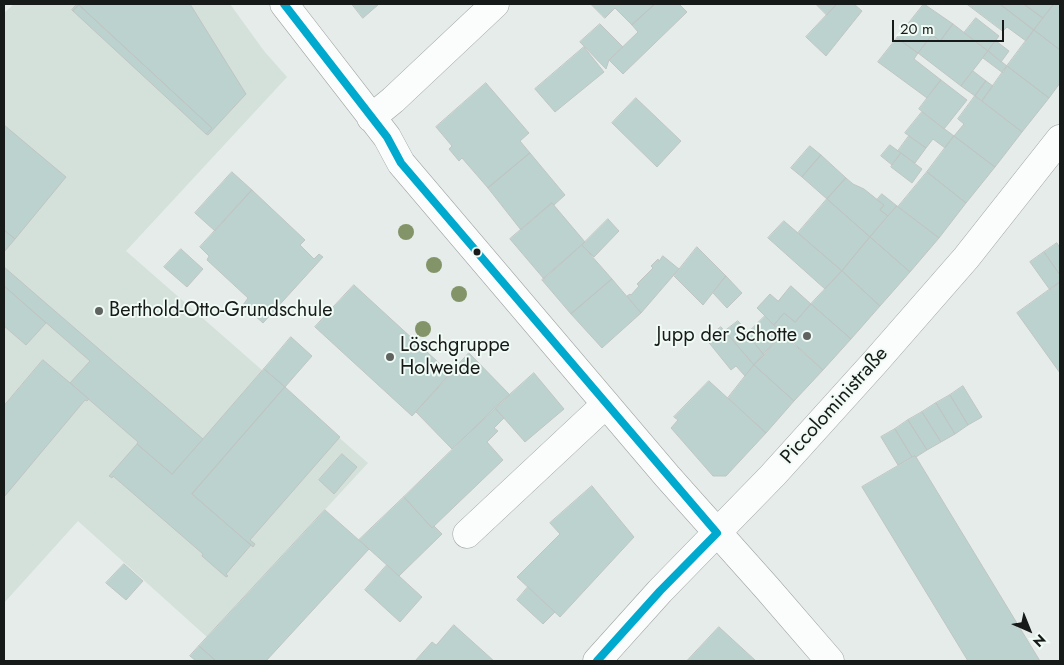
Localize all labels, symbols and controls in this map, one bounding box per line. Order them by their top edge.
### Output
scale bar [894,10,1006,42]
text: 20 m [900,18,934,40]
unlabelled marker [472,247,482,257]
place label: Berthold-Otto-Grundschule [109,299,333,323]
marker: Berthold-Otto-Grundschule [93,305,105,317]
place label: Jupp der Schotte [657,324,797,348]
marker: Jupp der Schotte [801,330,813,342]
place label: Löschgruppe Holweide [400,334,510,381]
street label: Piccoloministraße [776,343,894,469]
marker: Löschgruppe Holweide [384,351,396,363]
north arrow [1004,605,1054,655]
text: N [1028,630,1050,652]

